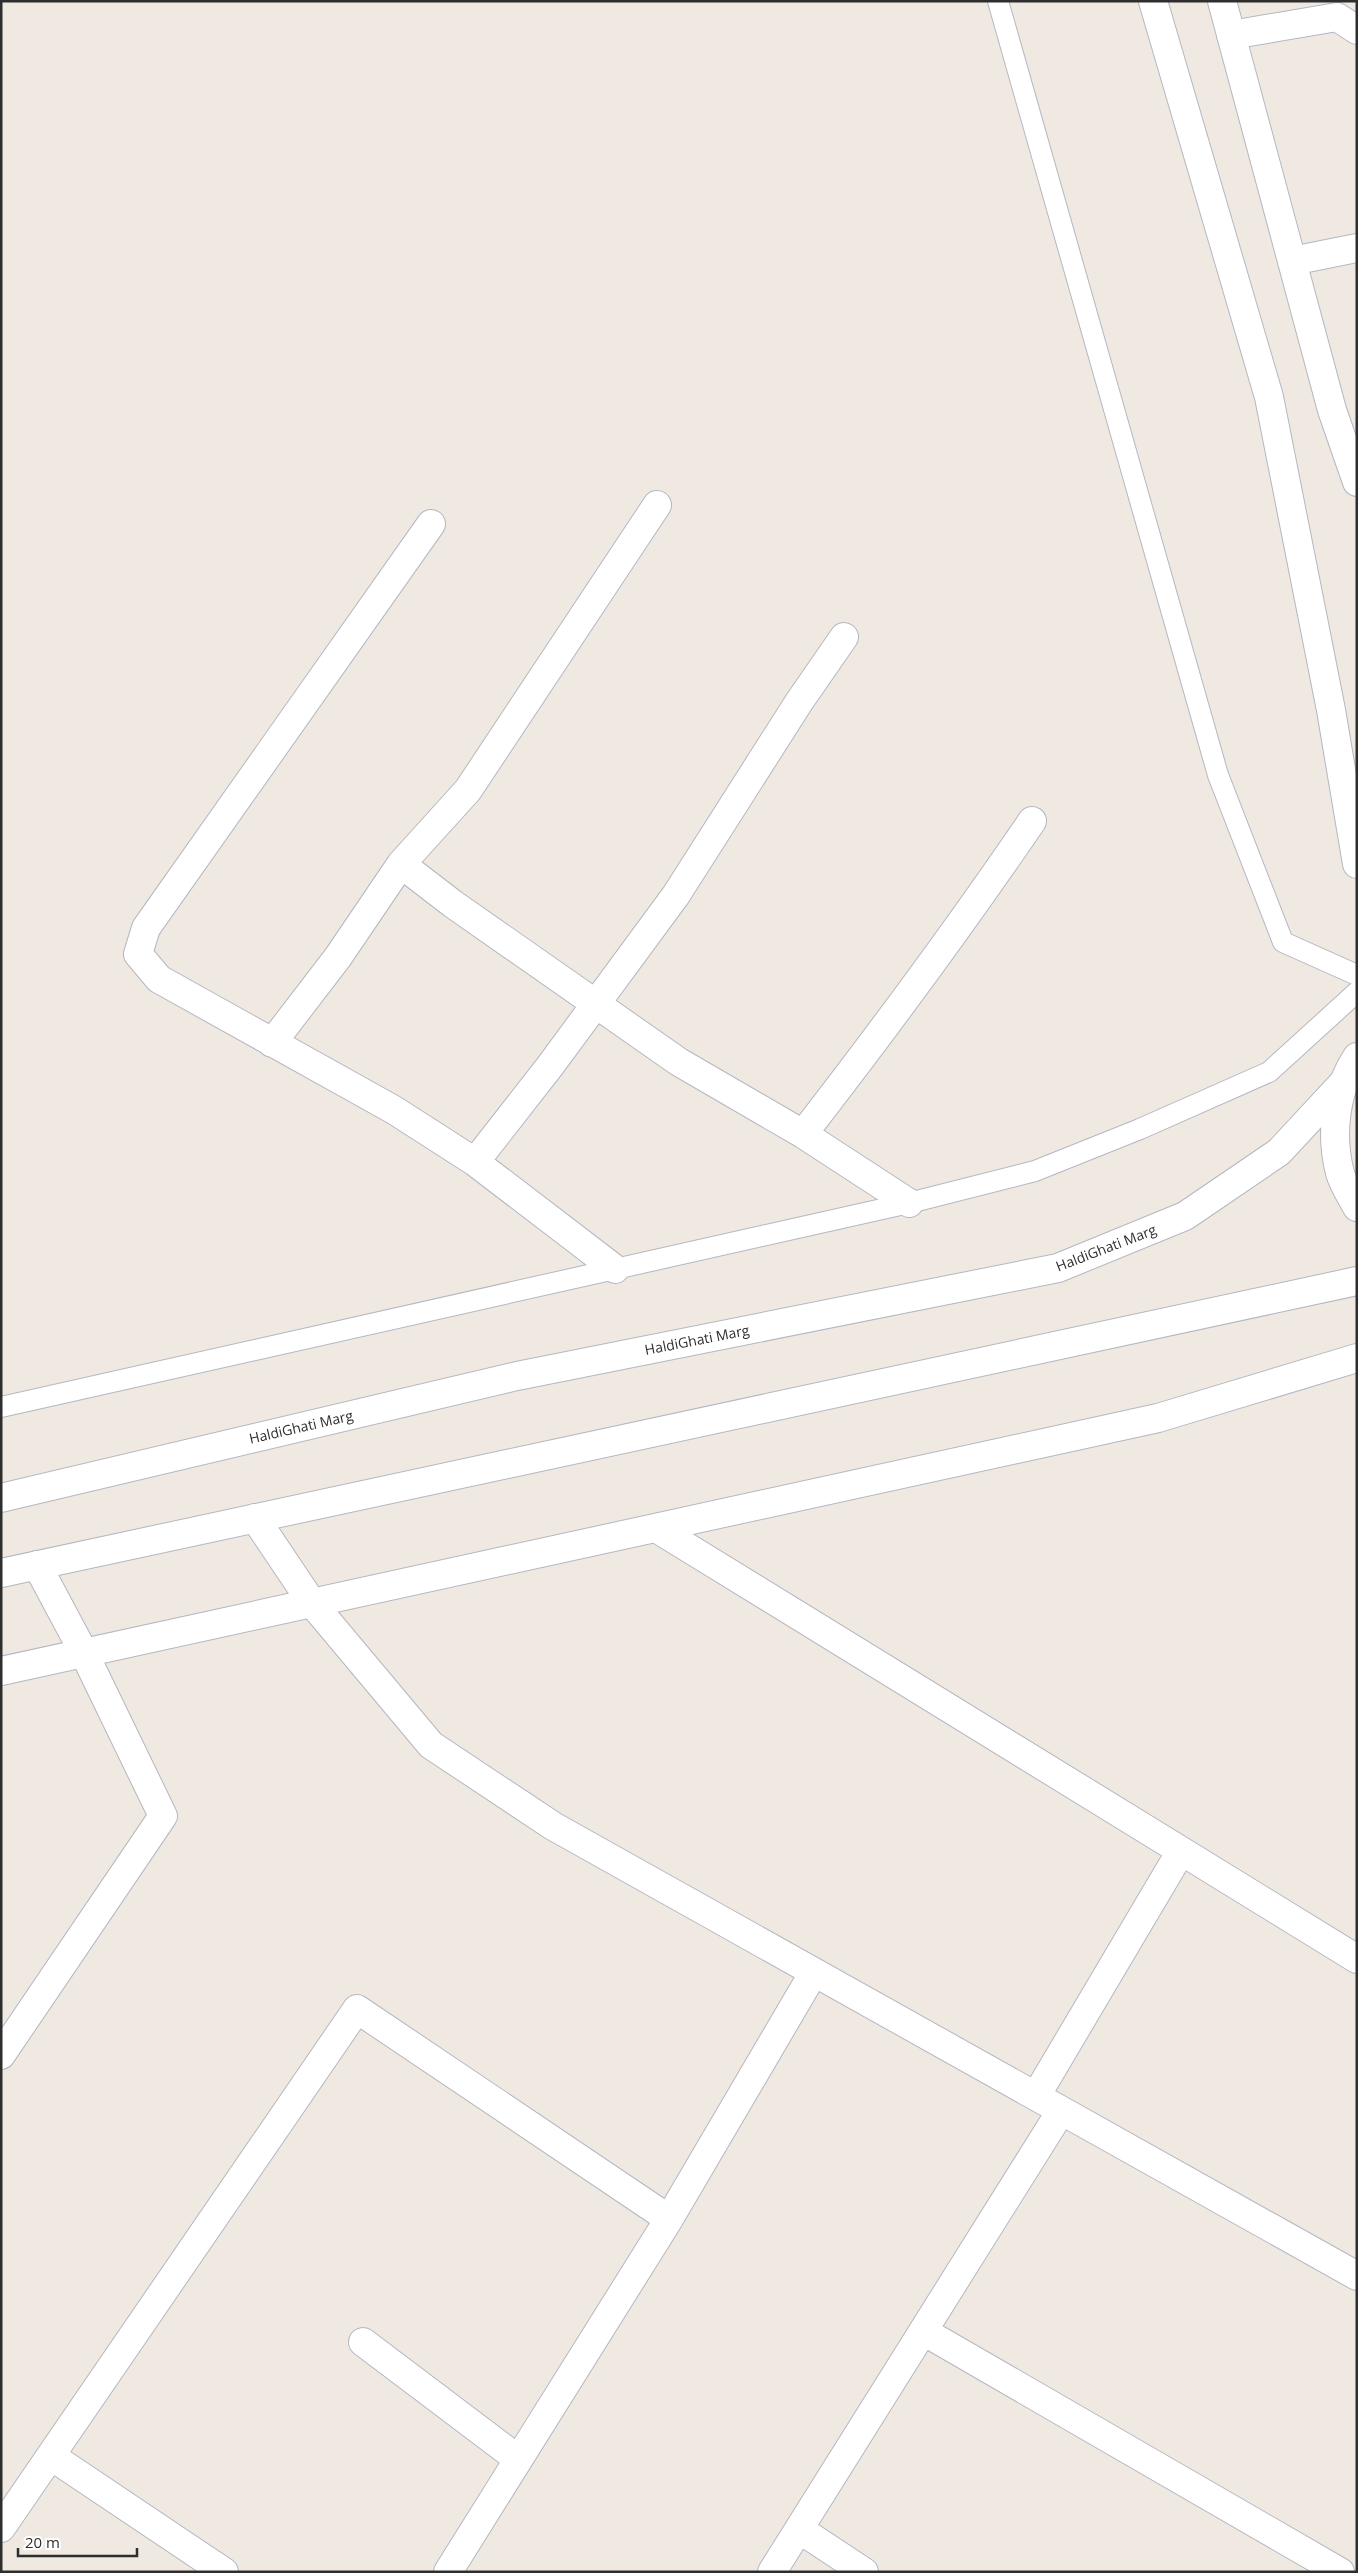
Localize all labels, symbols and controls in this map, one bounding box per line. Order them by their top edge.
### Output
street label: HaldiGhati Marg [1053,1220,1159,1275]
street label: HaldiGhati Marg [643,1320,751,1359]
street label: HaldiGhati Marg [247,1405,355,1448]
scale bar [18,2526,136,2558]
text: 20 m [25,2532,60,2552]

